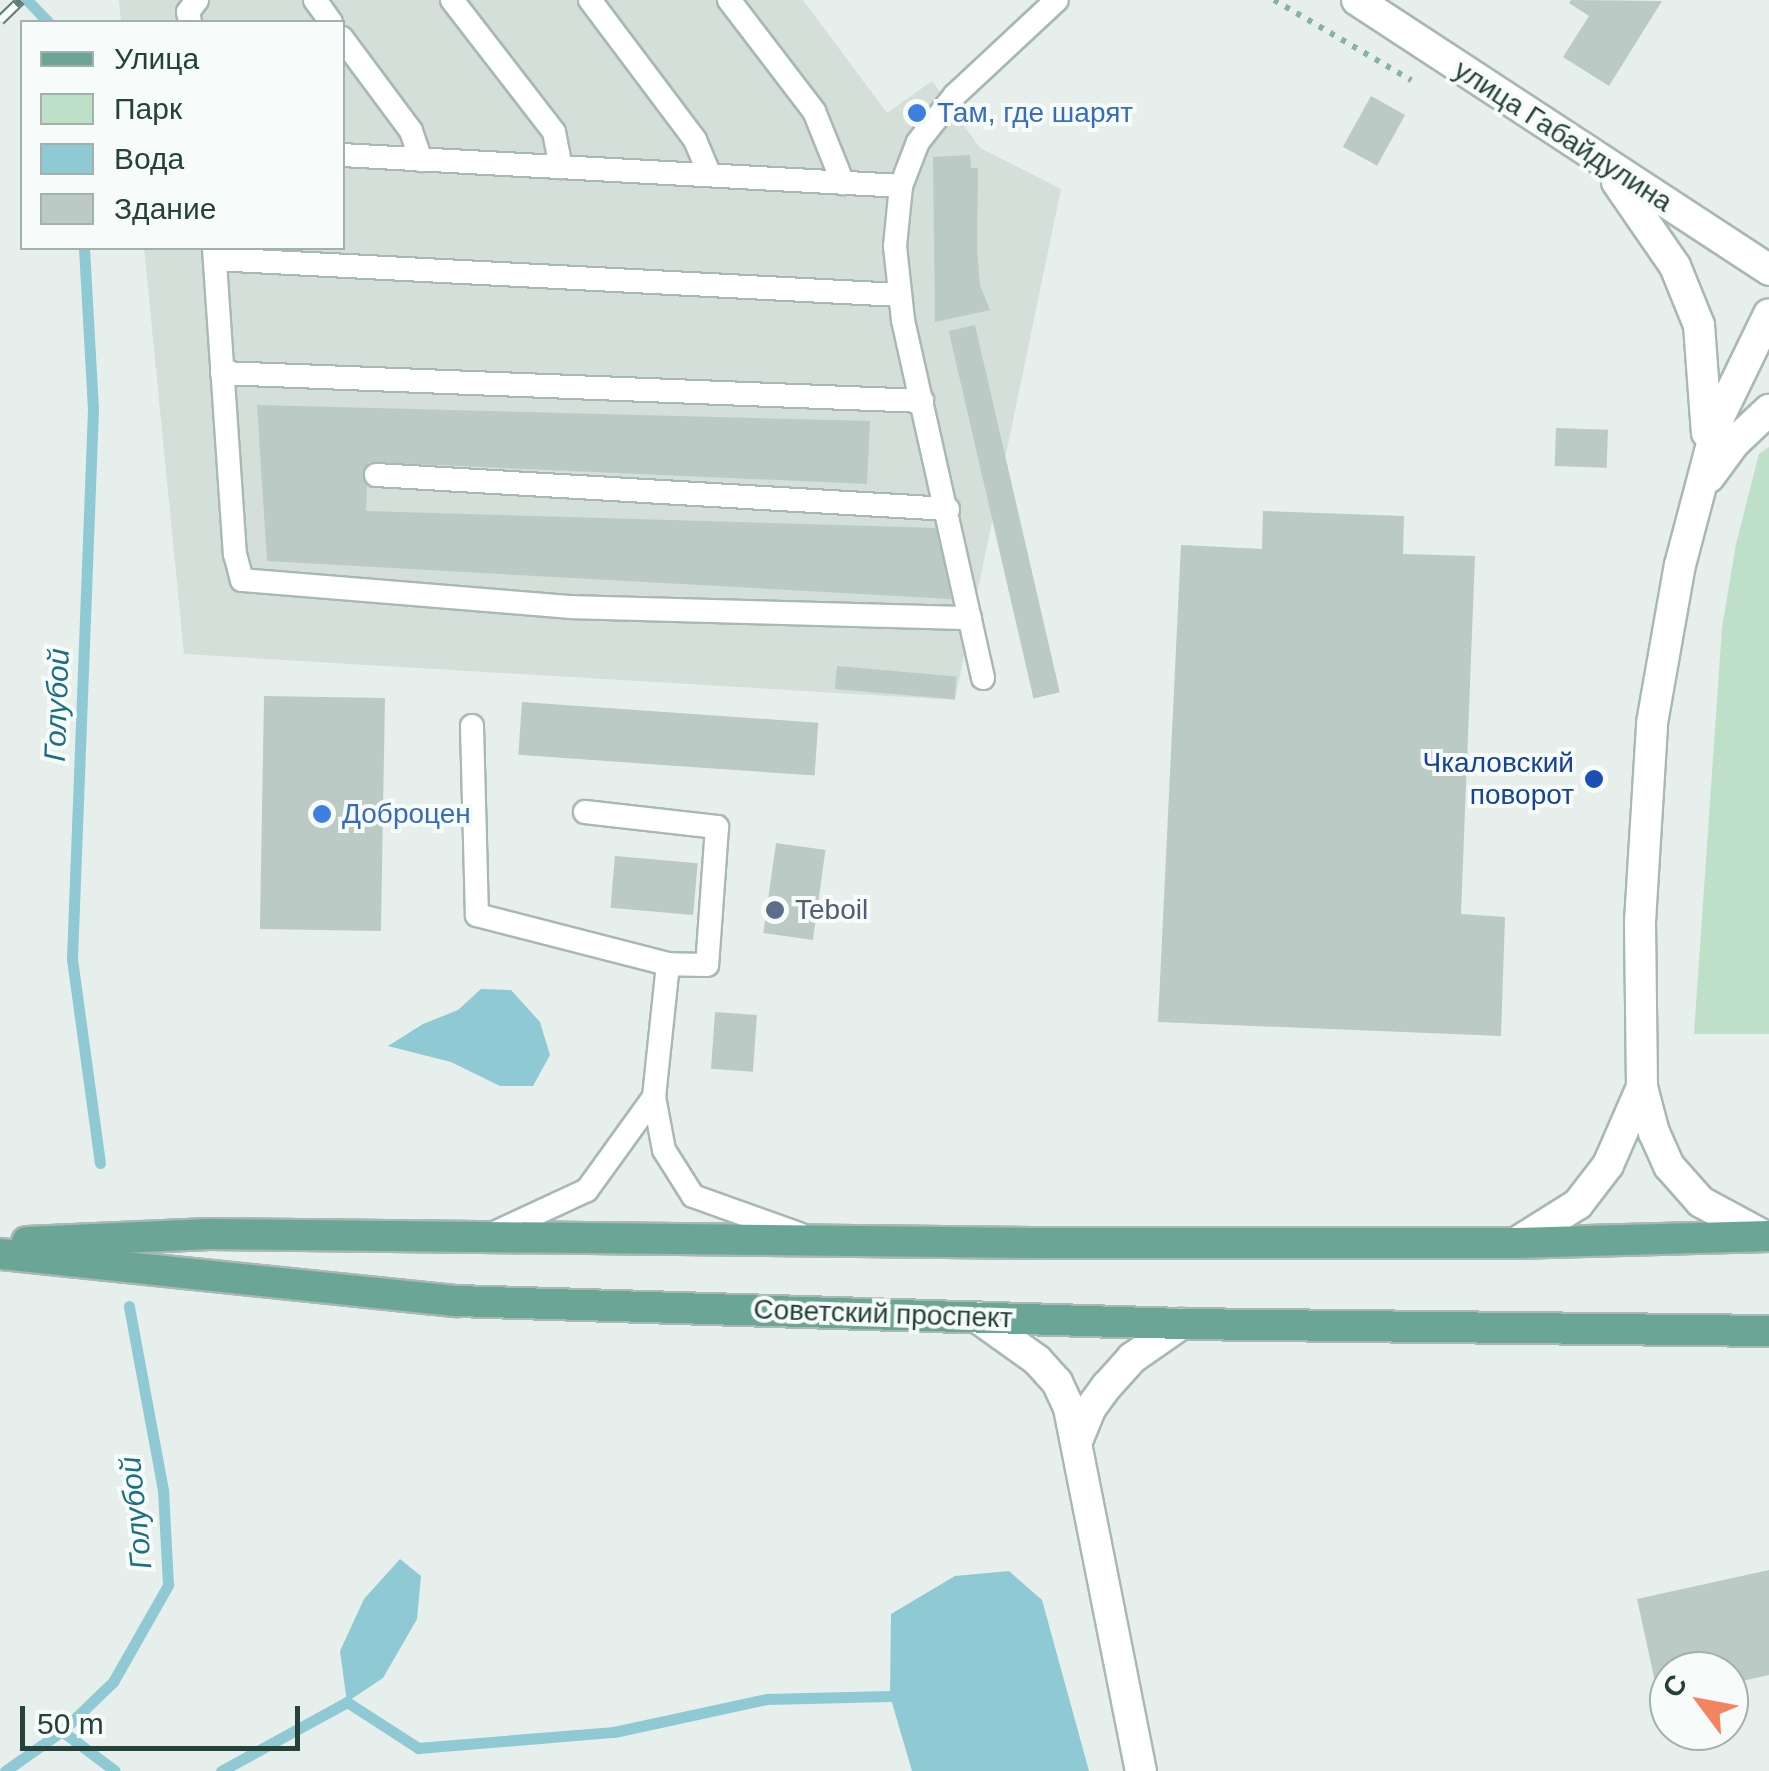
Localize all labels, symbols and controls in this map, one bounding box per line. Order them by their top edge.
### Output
legend [20,20,345,250]
text: Улица [114,42,199,75]
street label: улица Габайдулина [1448,53,1678,219]
text: Парк [114,92,182,125]
place label: Там, где шарят [937,96,1133,130]
marker: Там, где шарят [906,102,928,124]
text: Вода [114,142,184,175]
text: Здание [114,192,216,225]
water label: Голубой [37,648,77,762]
place label: Чкаловский поворот [1423,746,1574,812]
marker: Чкаловский поворот [1583,768,1605,790]
place label: Доброцен [342,797,471,831]
marker: Доброцен [311,803,333,825]
place label: Teboil [795,893,868,927]
marker: Teboil [764,899,786,921]
street label: Советский проспект [753,1293,1013,1335]
water label: Голубой [112,1455,160,1571]
north arrow [1649,1651,1749,1751]
text: С [1656,1669,1693,1703]
scale bar [25,1686,305,1748]
text: 50 m [37,1707,104,1740]

